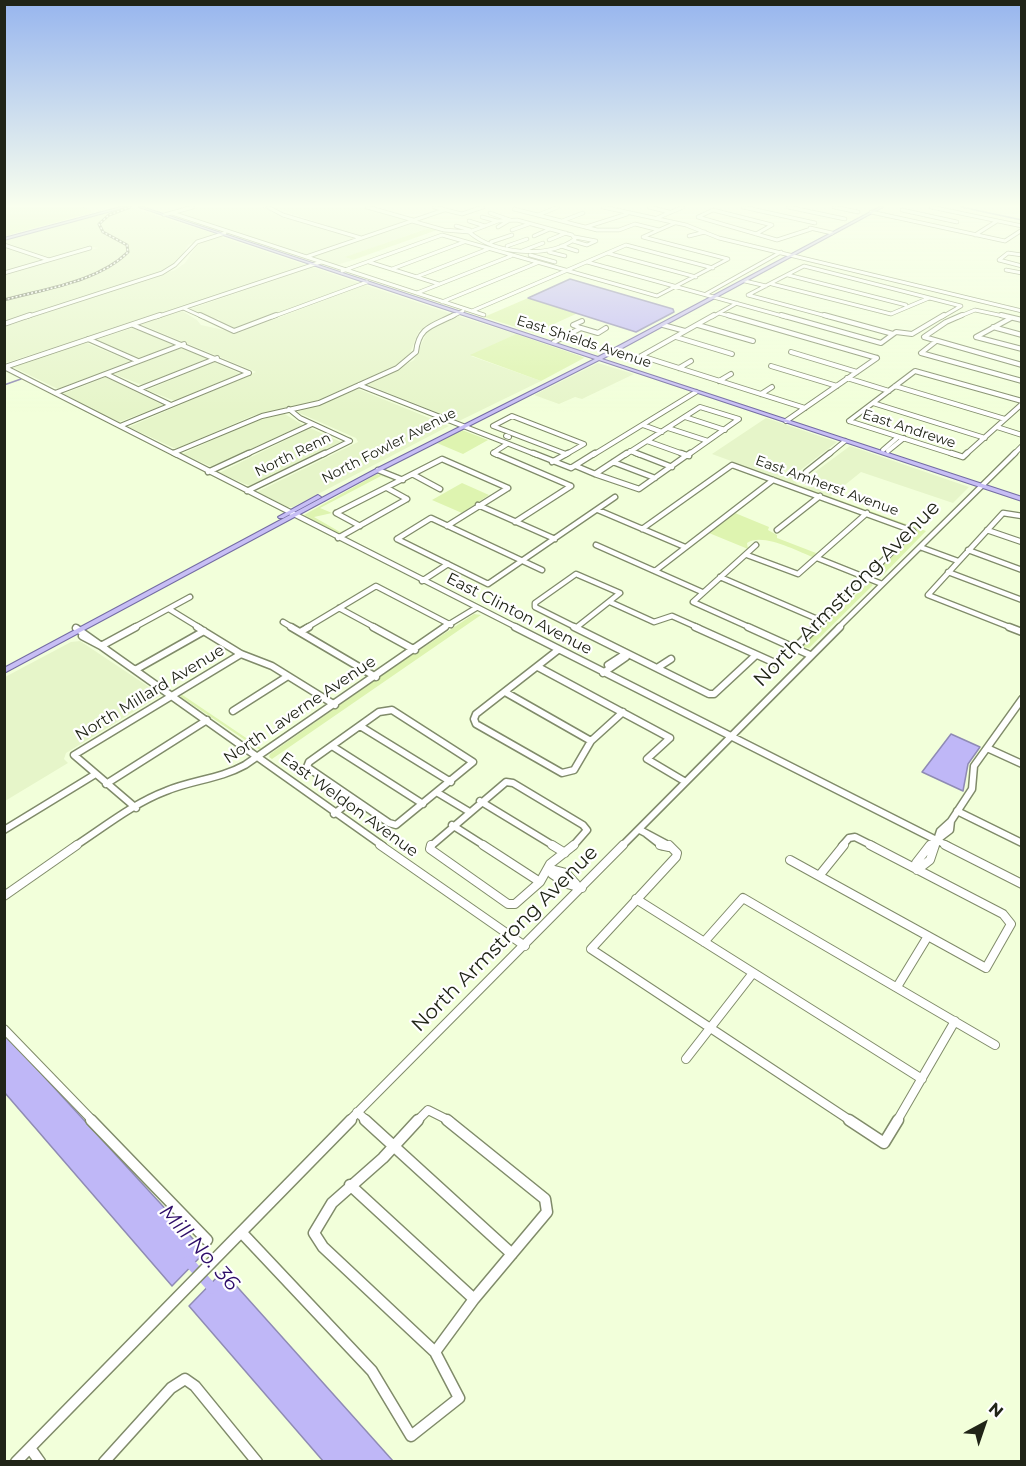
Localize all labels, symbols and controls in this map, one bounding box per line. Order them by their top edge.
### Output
street label: East Shields Avenue [515,312,653,372]
street label: North Fowler Avenue [319,405,459,487]
street label: East Andrewe [860,406,958,452]
street label: North Renn [252,429,334,481]
street label: East Amherst Avenue [753,452,901,520]
street label: North Armstrong Avenue [749,496,945,692]
street label: East Clinton Avenue [443,569,595,659]
street label: North Millard Avenue [72,641,228,745]
street label: North Laverne Avenue [220,652,380,768]
street label: East Weldon Avenue [276,749,422,861]
street label: North Armstrong Avenue [407,841,603,1037]
water label: Mill No. 36 [154,1200,244,1296]
north arrow [954,1394,1014,1454]
text: N [985,1398,1007,1421]

